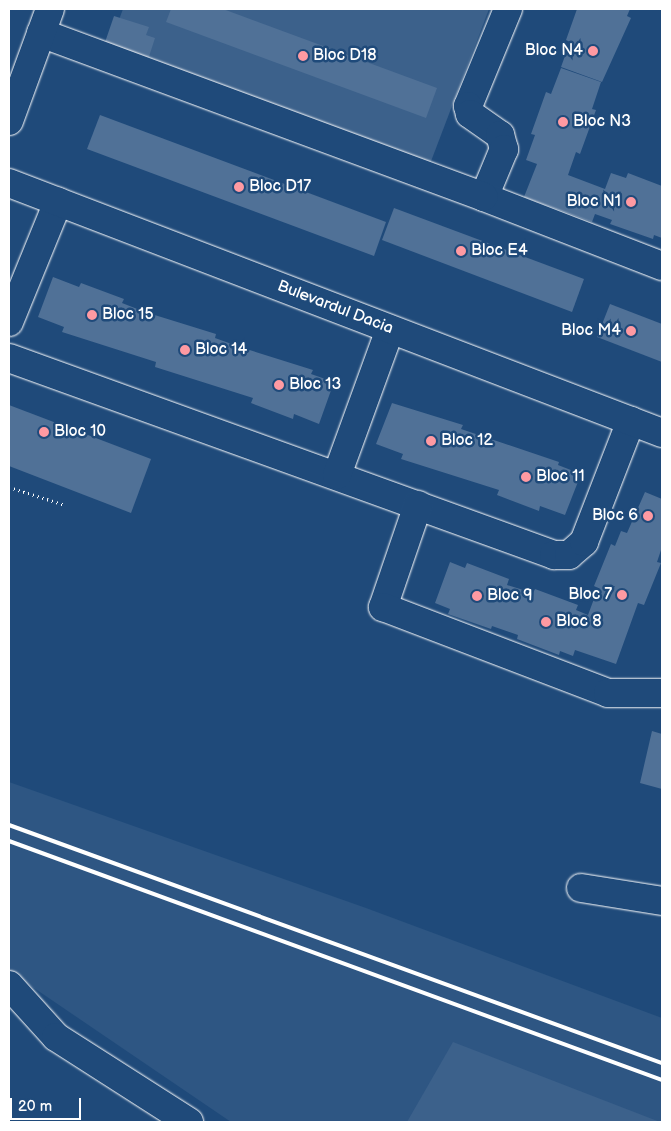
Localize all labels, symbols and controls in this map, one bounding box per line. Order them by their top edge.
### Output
place label: Bloc N4 [525,41,583,61]
marker: Bloc N4 [587,45,599,57]
place label: Bloc D18 [313,46,377,66]
marker: Bloc D18 [297,50,309,62]
place label: Bloc N3 [573,112,631,132]
marker: Bloc N3 [557,116,569,128]
place label: Bloc D17 [249,177,311,197]
marker: Bloc D17 [233,181,245,193]
place label: Bloc N1 [566,192,621,212]
marker: Bloc N1 [625,196,637,208]
place label: Bloc E4 [471,241,528,261]
marker: Bloc E4 [455,245,467,257]
street label: Bulevardul Dacia [274,277,396,339]
place label: Bloc 15 [102,305,154,325]
marker: Bloc 15 [86,309,98,321]
place label: Bloc M4 [561,321,621,341]
marker: Bloc M4 [625,325,637,337]
place label: Bloc 14 [195,340,247,360]
marker: Bloc 14 [179,344,191,356]
place label: Bloc 13 [289,375,341,395]
marker: Bloc 13 [273,379,285,391]
place label: Bloc 10 [54,422,106,442]
marker: Bloc 10 [38,426,50,438]
place label: Bloc 12 [441,431,493,451]
marker: Bloc 12 [425,435,437,447]
place label: Bloc 11 [536,467,585,487]
marker: Bloc 11 [520,471,532,483]
place label: Bloc 6 [592,506,638,526]
marker: Bloc 6 [642,510,654,522]
place label: Bloc 7 [568,585,612,605]
place label: Bloc 9 [487,586,533,606]
marker: Bloc 7 [616,589,628,601]
marker: Bloc 9 [471,590,483,602]
place label: Bloc 8 [556,612,602,632]
marker: Bloc 8 [540,616,552,628]
scale bar [12,1088,84,1120]
text: 20 m [18,1097,52,1116]

